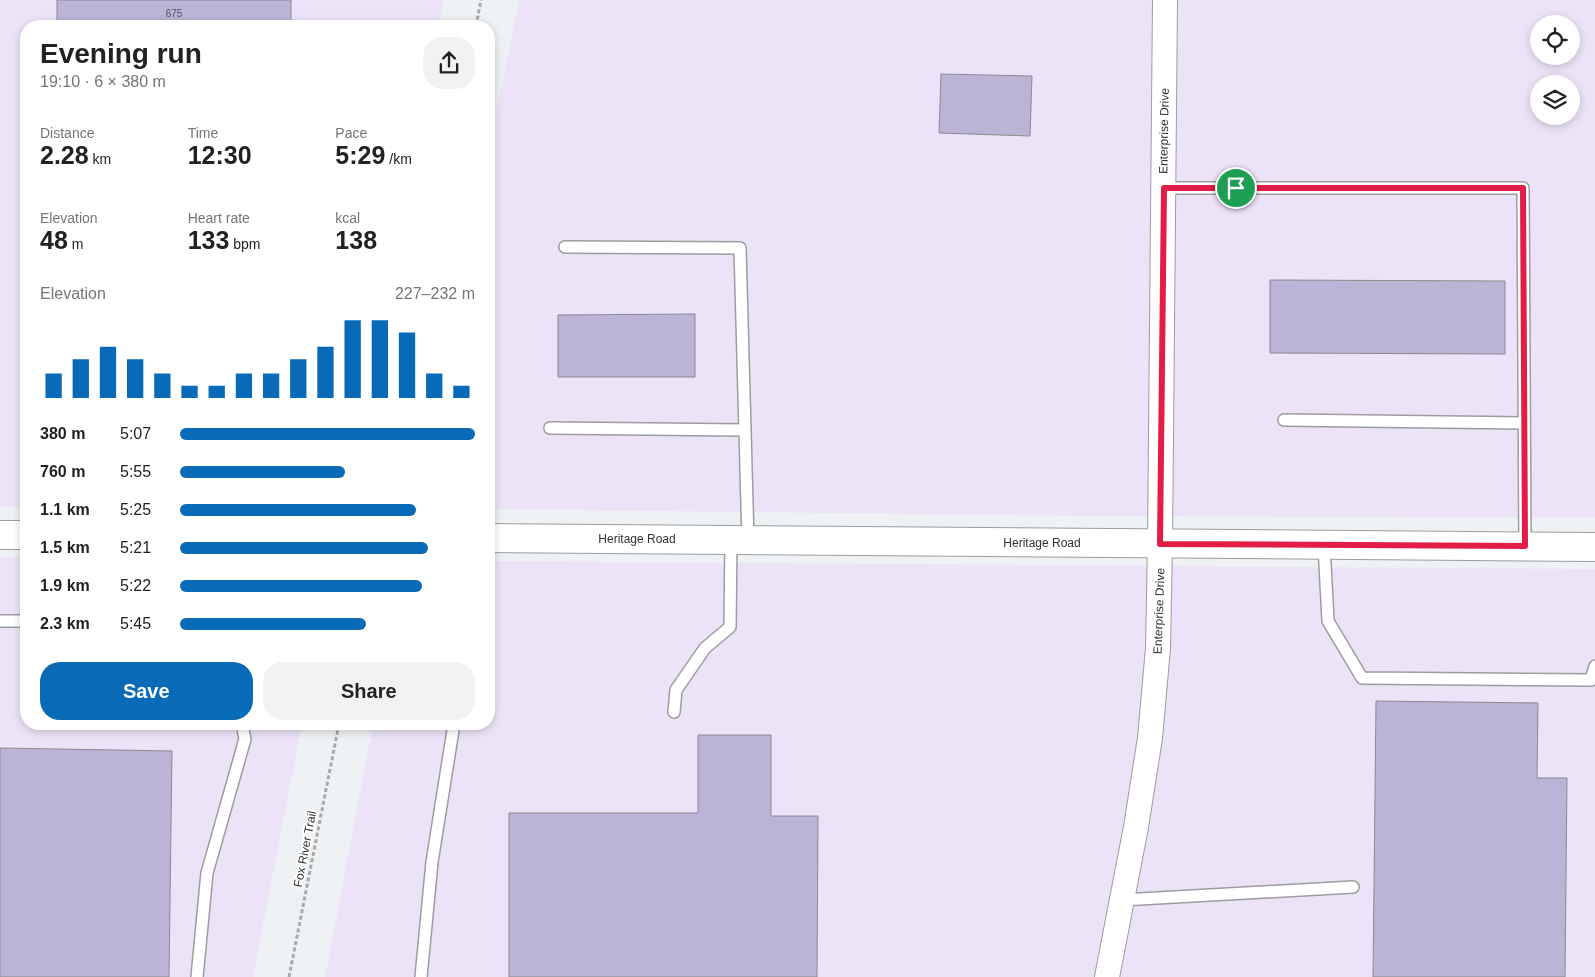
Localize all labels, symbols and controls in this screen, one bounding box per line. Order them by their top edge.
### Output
house number: 675 [166,8,183,19]
map controls [1530,15,1580,125]
button: locate [1530,15,1580,65]
button: share [423,37,475,89]
text: Evening run [40,38,202,69]
text: 19:10 · 6 × 380 m [40,73,166,90]
button: layers [1530,75,1580,125]
street label: Enterprise Drive [1156,88,1172,174]
text: Distance [40,125,94,141]
text: Time [188,125,218,141]
text: Pace [335,125,367,141]
text: 2.28 [40,141,89,169]
text: 12:30 [188,141,252,169]
text: 5:29 [335,141,385,169]
text: km [89,151,111,167]
text: /km [385,151,412,167]
pin [1215,167,1257,209]
icon: arrive [1222,174,1250,202]
text: Elevation [40,210,98,226]
text: Heart rate [188,210,250,226]
text: kcal [335,210,360,226]
text: 48 [40,226,68,254]
text: 133 [188,226,229,254]
text: 138 [335,226,377,254]
text: m [68,236,83,252]
text: bpm [229,236,261,252]
text: Elevation [40,285,106,302]
text: 227–232 m [395,285,475,302]
text: 380 m [40,425,85,442]
text: 5:07 [120,425,151,442]
text: 760 m [40,463,85,480]
text: 5:55 [120,463,151,480]
text: 1.1 km [40,501,90,518]
text: 5:25 [120,501,151,518]
street label: Heritage Road [598,532,676,546]
street label: Heritage Road [1003,536,1081,550]
text: 1.5 km [40,539,90,556]
text: 5:21 [120,539,151,556]
street label: Enterprise Drive [1151,567,1168,654]
text: 1.9 km [40,577,90,594]
text: 5:22 [120,577,151,594]
text: 2.3 km [40,615,90,632]
text: 5:45 [120,615,151,632]
button: Save [40,662,253,720]
button: Share [263,662,475,720]
street label: Fox River Trail [291,810,319,888]

